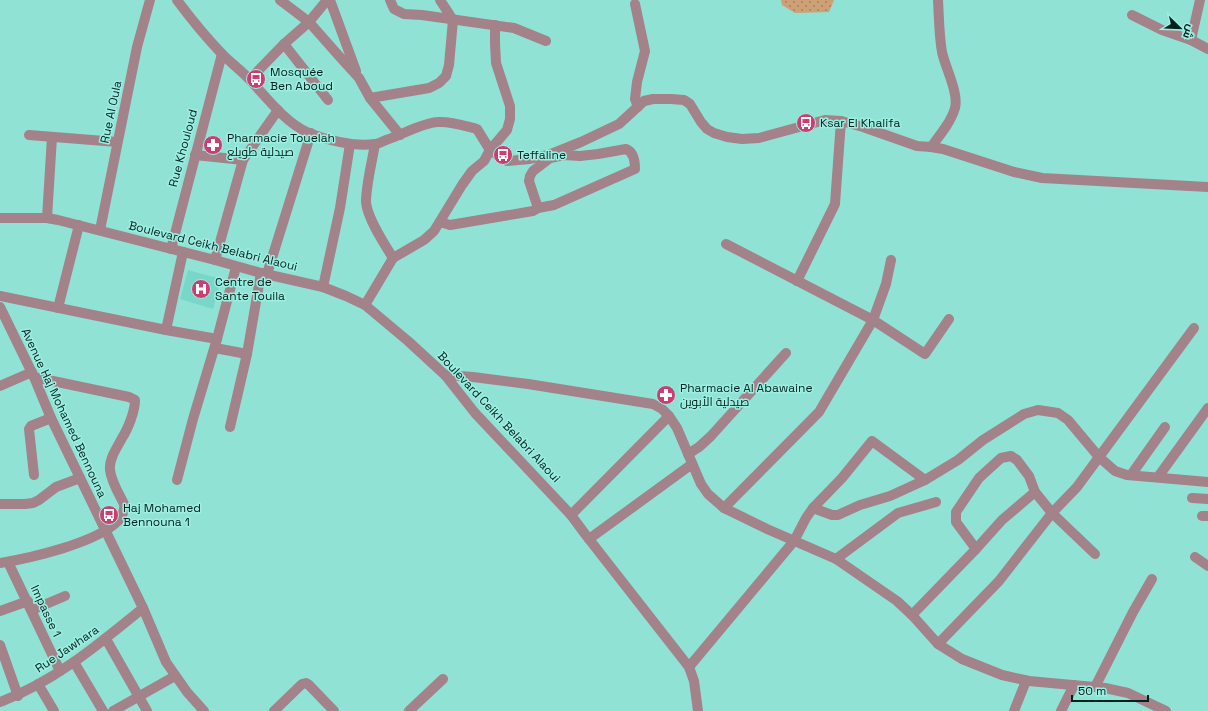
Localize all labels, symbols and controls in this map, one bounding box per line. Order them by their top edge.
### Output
north arrow [1160,8,1200,48]
text: ش [1180,23,1198,41]
place label: Mosquée Ben Aboud [270,64,333,94]
bus stop icon: Mosquée Ben Aboud [245,68,267,90]
street label: Rue Al Oula [97,79,125,145]
street label: Rue Khouloud [165,107,201,189]
bus stop icon: Ksar El Khalifa [795,112,817,134]
place label: Ksar El Khalifa [820,115,900,131]
place label: Pharmacie Touelah صيدلية طويلع [227,130,335,160]
pharmacy icon: Pharmacie Touelah صيدلية طويلع [202,134,224,156]
bus stop icon: Teffaline [492,144,514,166]
place label: Teffaline [517,147,566,163]
street label: Boulevard Ceikh Belabri Alaoui [127,217,299,275]
place label: Centre de Sante Touila [215,274,285,304]
hospital icon: Centre de Sante Touila [190,278,212,300]
street label: Avenue Haj Mohamed Bennouna [18,326,110,500]
street label: Boulevard Ceikh Belabri Alaoui [434,348,564,486]
place label: Pharmacie Al Abawaine صيدلية الأبوين [680,380,813,410]
pharmacy icon: Pharmacie Al Abawaine صيدلية الأبوين [655,384,677,406]
place label: Haj Mohamed Bennouna 1 [123,500,201,530]
bus stop icon: Haj Mohamed Bennouna 1 [98,504,120,526]
street label: Impasse 1 [27,582,65,640]
street label: Rue Jawhara [32,622,102,676]
scale bar [1072,677,1148,703]
text: 50 m [1078,683,1106,699]

